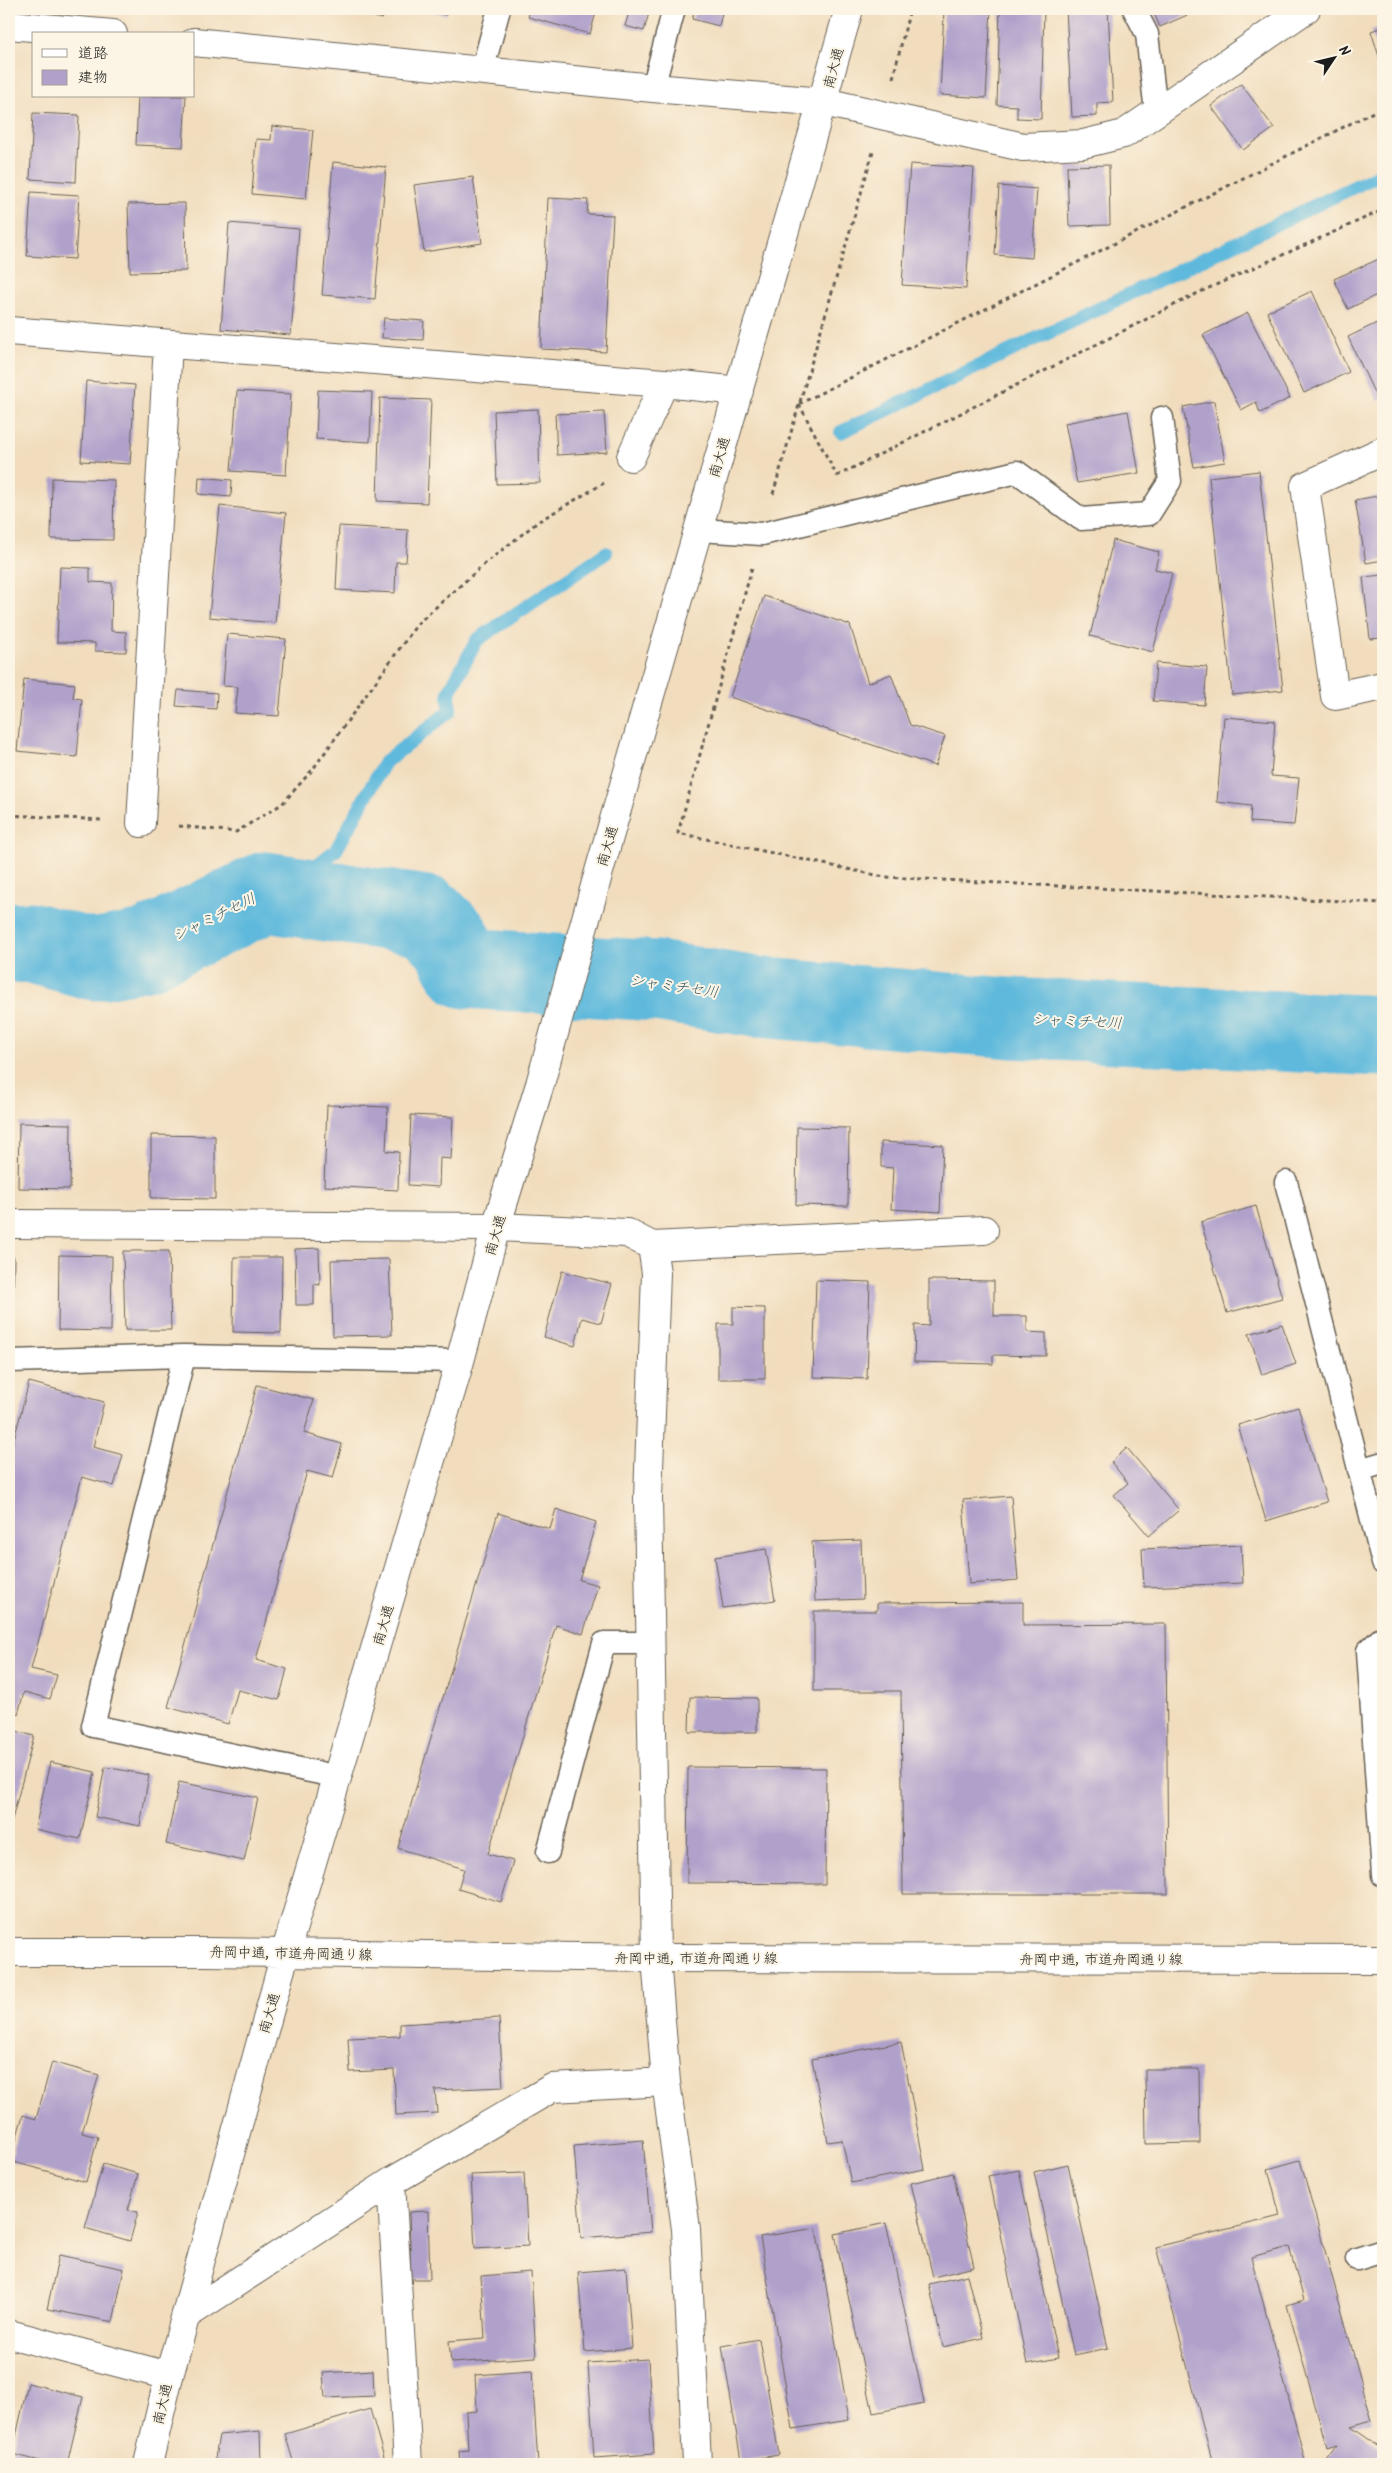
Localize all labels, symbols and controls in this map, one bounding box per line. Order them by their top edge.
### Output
legend [32,32,195,98]
north arrow [1310,32,1360,82]
text: N [1332,41,1355,61]
text: 道路 [78,42,108,66]
street label: 南大通 [818,45,850,91]
text: 建物 [78,66,108,90]
street label: 南大通 [704,434,736,480]
street label: 南大通 [592,823,624,869]
water label: シャミチセ川 [169,887,260,948]
water label: シャミチセ川 [628,969,720,1005]
water label: シャミチセ川 [1031,1008,1123,1036]
street label: 南大通 [480,1212,512,1258]
street label: 南大通 [368,1602,400,1648]
street label: 舟岡中通, 市道舟岡通り線 [209,1942,373,1966]
street label: 舟岡中通, 市道舟岡通り線 [615,1948,777,1970]
street label: 舟岡中通, 市道舟岡通り線 [1020,1949,1182,1971]
street label: 南大通 [254,1990,286,2036]
street label: 南大通 [148,2381,178,2427]

